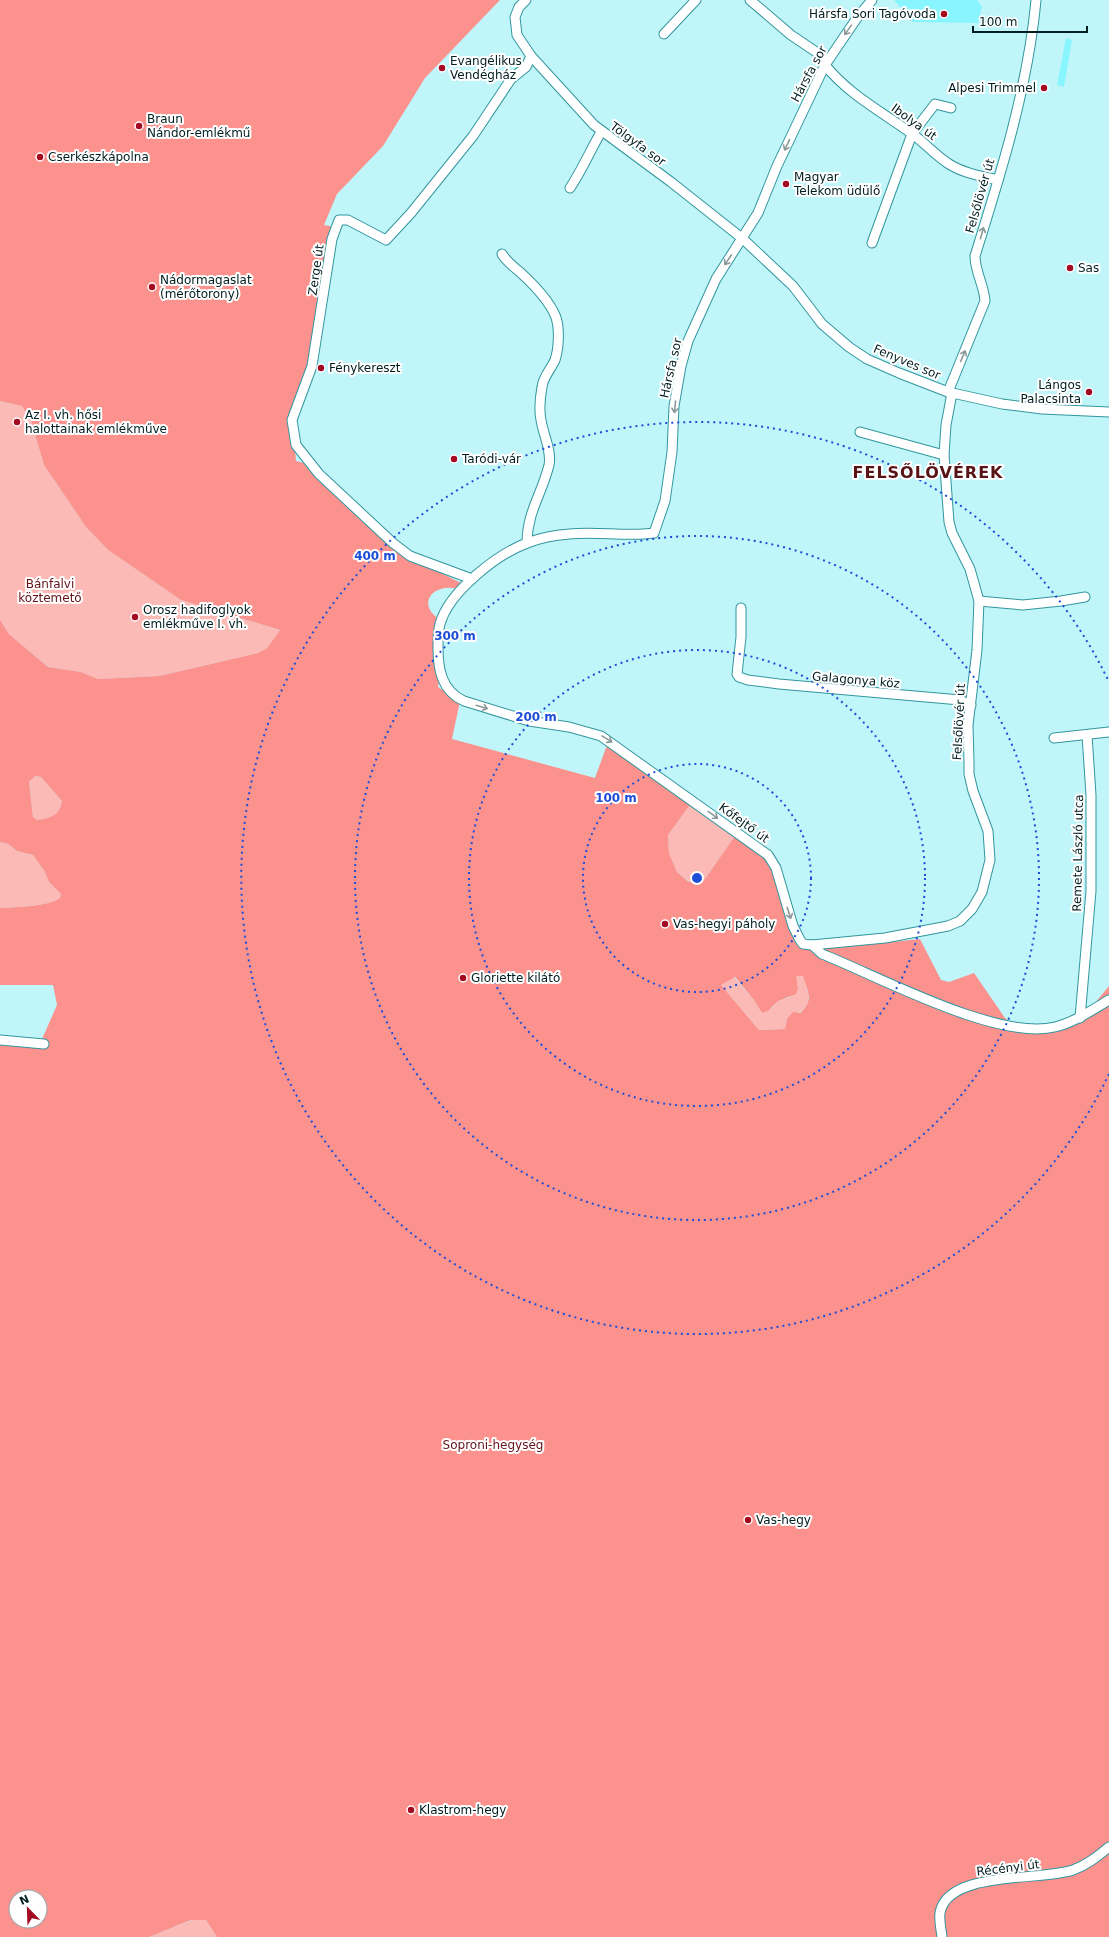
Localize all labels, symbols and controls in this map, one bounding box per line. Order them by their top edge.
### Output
place label: Hársfa Sori Tagóvoda [809,7,936,21]
scale bar [973,8,1087,34]
marker: Hársfa Sori Tagóvoda [939,9,949,19]
text: 100 m [979,15,1017,29]
one-way arrow [844,25,852,36]
street label: Hársfa sor [788,44,830,104]
place label: Evangélikus Vendégház [450,54,522,82]
marker: Evangélikus Vendégház [437,63,447,73]
place label: Alpesi Trimmel [948,81,1036,95]
marker: Alpesi Trimmel [1039,83,1049,93]
street label: Ibolya út [889,101,940,143]
place label: Braun Nándor-emlékmű [147,112,250,140]
street label: Tölgyfa sor [607,119,668,169]
marker: Braun Nándor-emlékmű [134,121,144,131]
one-way arrow [783,138,790,150]
place label: Cserkészkápolna [48,150,149,164]
marker: Cserkészkápolna [35,152,45,162]
street label: Felsőlövér út [963,157,997,235]
place label: Magyar Telekom üdülő [793,170,880,198]
marker: Magyar Telekom üdülő [781,179,791,189]
one-way arrow [979,227,986,240]
street label: Zerge út [305,243,327,296]
one-way arrow [724,254,732,265]
place label: Sas [1078,261,1099,275]
marker: Sas [1065,263,1075,273]
place label: Nádormagaslat (mérőtorony) [160,273,252,301]
marker: Nádormagaslat (mérőtorony) [147,282,157,292]
street label: Hársfa sor [657,336,685,400]
street label: Fenyves sor [871,342,943,382]
one-way arrow [959,350,967,362]
place label: Fénykereszt [329,361,401,375]
marker: Fénykereszt [316,363,326,373]
place label: Lángos Palacsinta [1020,378,1081,406]
marker: Lángos Palacsinta [1084,387,1094,397]
one-way arrow [671,400,678,413]
place label: Az I. vh. hősi halottainak emlékműve [25,408,167,436]
marker: Az I. vh. hősi halottainak emlékműve [12,417,22,427]
place label: Taródi-vár [461,452,521,466]
marker: Taródi-vár [449,454,459,464]
district label: FELSŐLÖVÉREK [853,462,1003,482]
text: 400 m [354,549,396,563]
park label: Bánfalvi köztemető [18,577,82,605]
place label: Orosz hadifoglyok emlékműve I. vh. [143,603,251,631]
marker: Orosz hadifoglyok emlékműve I. vh. [130,612,140,622]
text: 300 m [434,629,476,643]
street label: Galagonya köz [811,669,901,691]
street label: Felsőlövér út [950,683,968,761]
one-way arrow [475,704,488,711]
text: 200 m [515,710,557,724]
one-way arrow [601,736,613,744]
text: 100 m [595,791,637,805]
street label: Remete László utca [1070,794,1086,912]
street label: Kőfejtő út [716,800,772,846]
one-way arrow [707,811,718,819]
centre of rings [690,871,704,885]
one-way arrow [786,906,793,919]
place label: Vas-hegyi páholy [673,917,775,931]
marker: Vas-hegyi páholy [660,919,670,929]
place label: Gloriette kilátó [471,971,560,985]
marker: Gloriette kilátó [458,973,468,983]
park label: Soproni-hegység [443,1438,543,1452]
place label: Vas-hegy [756,1513,811,1527]
marker: Vas-hegy [743,1515,753,1525]
place label: Klastrom-hegy [419,1803,506,1817]
marker: Klastrom-hegy [406,1805,416,1815]
street label: Récényi út [976,1857,1041,1879]
north arrow [8,1889,48,1929]
text: N [18,1892,31,1908]

